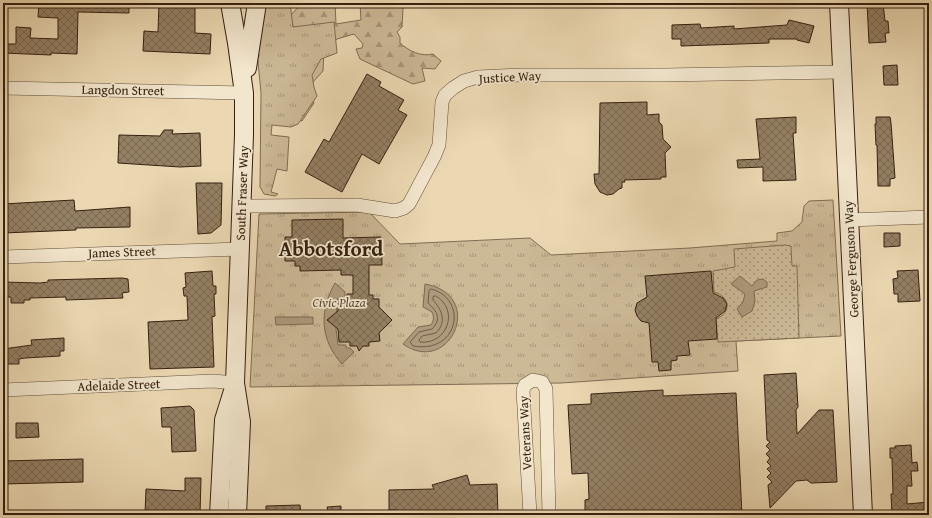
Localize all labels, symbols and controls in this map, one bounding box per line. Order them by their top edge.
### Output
street label: Justice Way [476,66,542,88]
street label: Langdon Street [81,80,165,100]
street label: South Fraser Way [231,145,253,241]
street label: George Ferguson Way [838,200,864,318]
district label: Abbotsford [279,233,383,264]
street label: James Street [86,241,157,263]
park label: Civic Plaza [312,293,366,312]
street label: Adelaide Street [77,374,161,396]
street label: Veterans Way [514,395,536,471]

